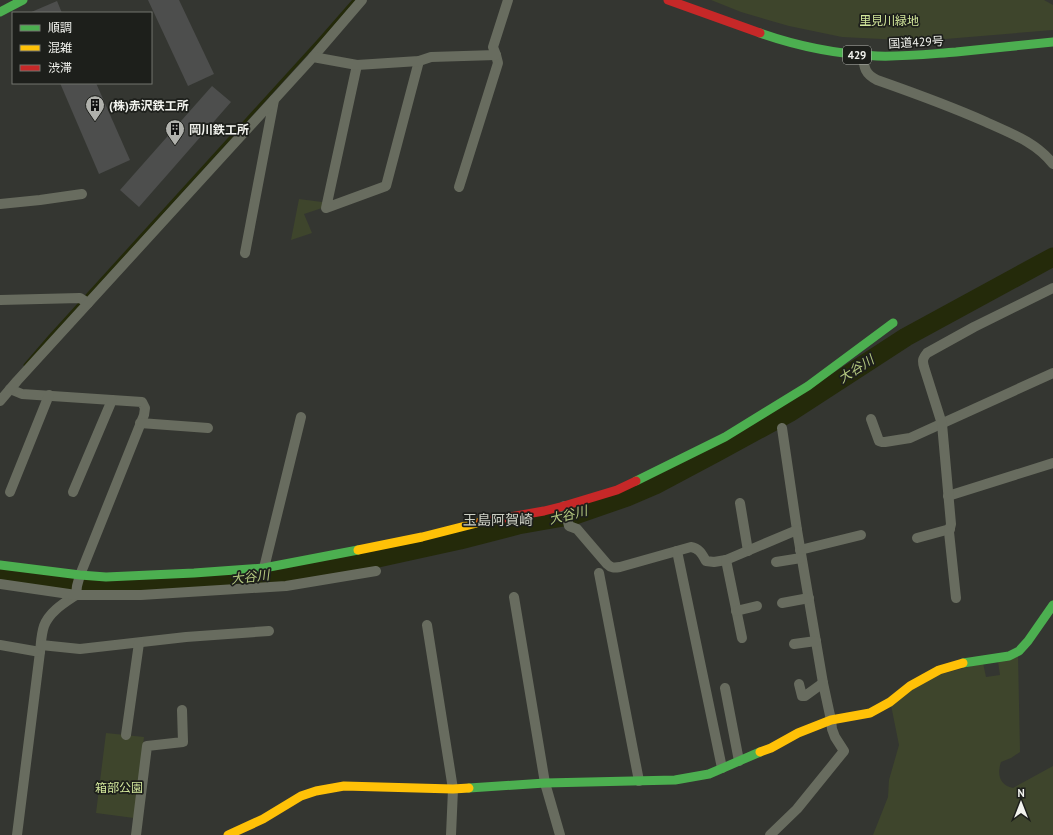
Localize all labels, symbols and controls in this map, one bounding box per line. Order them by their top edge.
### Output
legend [12,12,152,84]
park label: 里見川緑地 [859,13,919,28]
text: 順調 [48,20,72,35]
street label: 国道429号 [888,33,944,51]
text: 混雑 [48,40,72,55]
road number: 429 [843,46,871,64]
text: 渋滞 [48,60,72,75]
building icon: (株)赤沢鉄工所 [84,94,106,122]
place label: (株)赤沢鉄工所 [109,98,189,113]
building icon: 岡川鉄工所 [164,118,186,146]
place label: 岡川鉄工所 [189,122,249,137]
water label: 大谷川 [835,350,879,387]
water label: 大谷川 [547,502,591,528]
district label: 玉島阿賀崎 [463,511,533,529]
water label: 大谷川 [230,566,272,588]
park label: 箱部公園 [95,780,143,795]
north arrow [1001,783,1041,823]
text: N [1017,786,1025,800]

